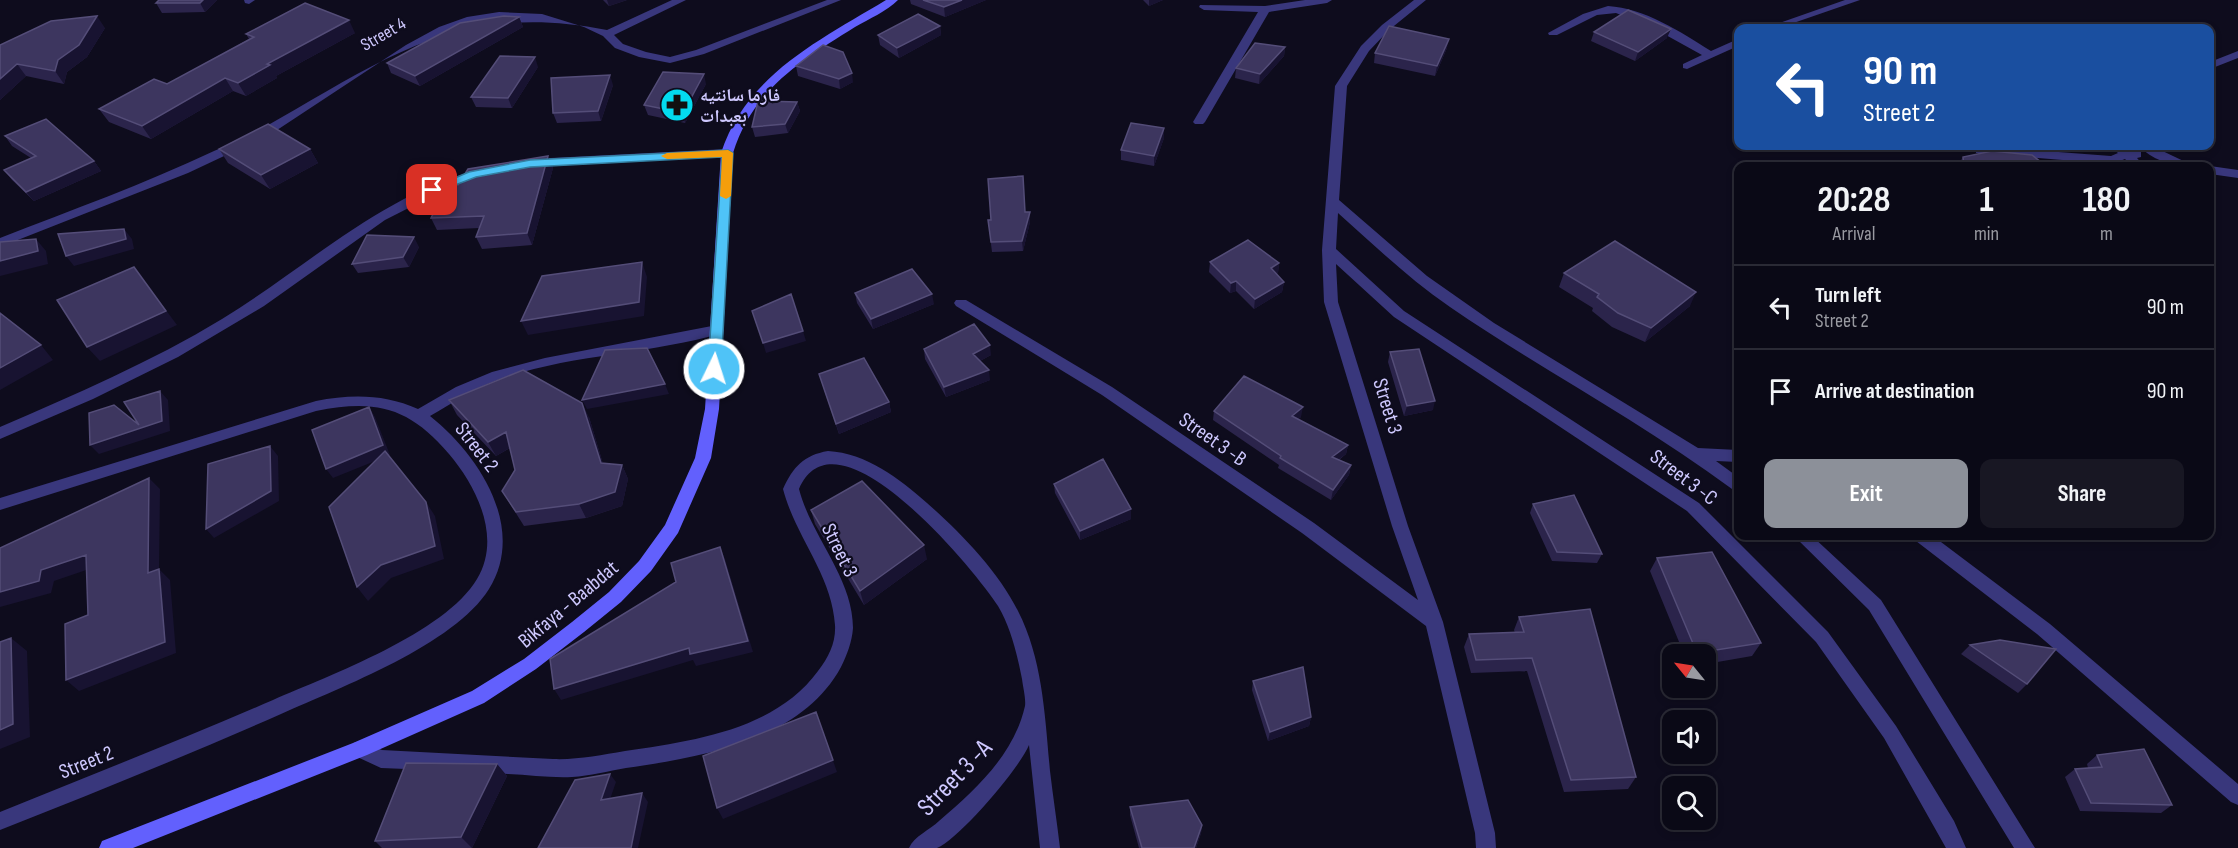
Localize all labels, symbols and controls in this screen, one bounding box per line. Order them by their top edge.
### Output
street label: Street 4 [357,13,410,56]
text: 90 m [1863,46,1937,97]
icon: left [1764,48,1842,126]
place label: فارما سانتيه بعبدات [700,85,780,127]
pharmacy icon: فارما سانتيه بعبدات [659,87,695,123]
text: Street 2 [1863,97,1935,129]
pin [406,164,457,215]
icon: arrive [415,173,448,206]
text: 20:28 [1817,179,1891,222]
text: 1 [1979,179,1994,222]
text: 180 [2082,179,2131,222]
text: Arrival [1832,222,1875,246]
text: min [1974,222,1999,246]
text: m [2100,222,2113,246]
text: Turn left [1815,282,1881,309]
icon: left [1764,291,1797,324]
text: 90 m [2147,294,2184,321]
text: Street 2 [1815,309,1869,333]
position arrow [682,337,746,401]
street label: Street 3 [1367,375,1408,437]
icon: arrive [1764,375,1797,408]
text: Arrive at destination [1815,378,1974,405]
text: 90 m [2147,378,2184,405]
street label: Street 3 -B [1174,407,1251,472]
street label: Street 2 [449,417,504,477]
street label: Street 3 -C [1645,444,1722,511]
button: Exit [1764,459,1968,528]
button: Share [1980,459,2184,528]
street label: Street 3 [816,519,863,581]
street label: Bikfaya - Baabdat [513,555,623,653]
north arrow [1662,644,1716,698]
map controls [1662,644,1716,830]
button: sound [1662,710,1716,764]
street label: Street 3 -A [911,733,1000,823]
street label: Street 2 [55,740,117,785]
button: search [1662,776,1716,830]

